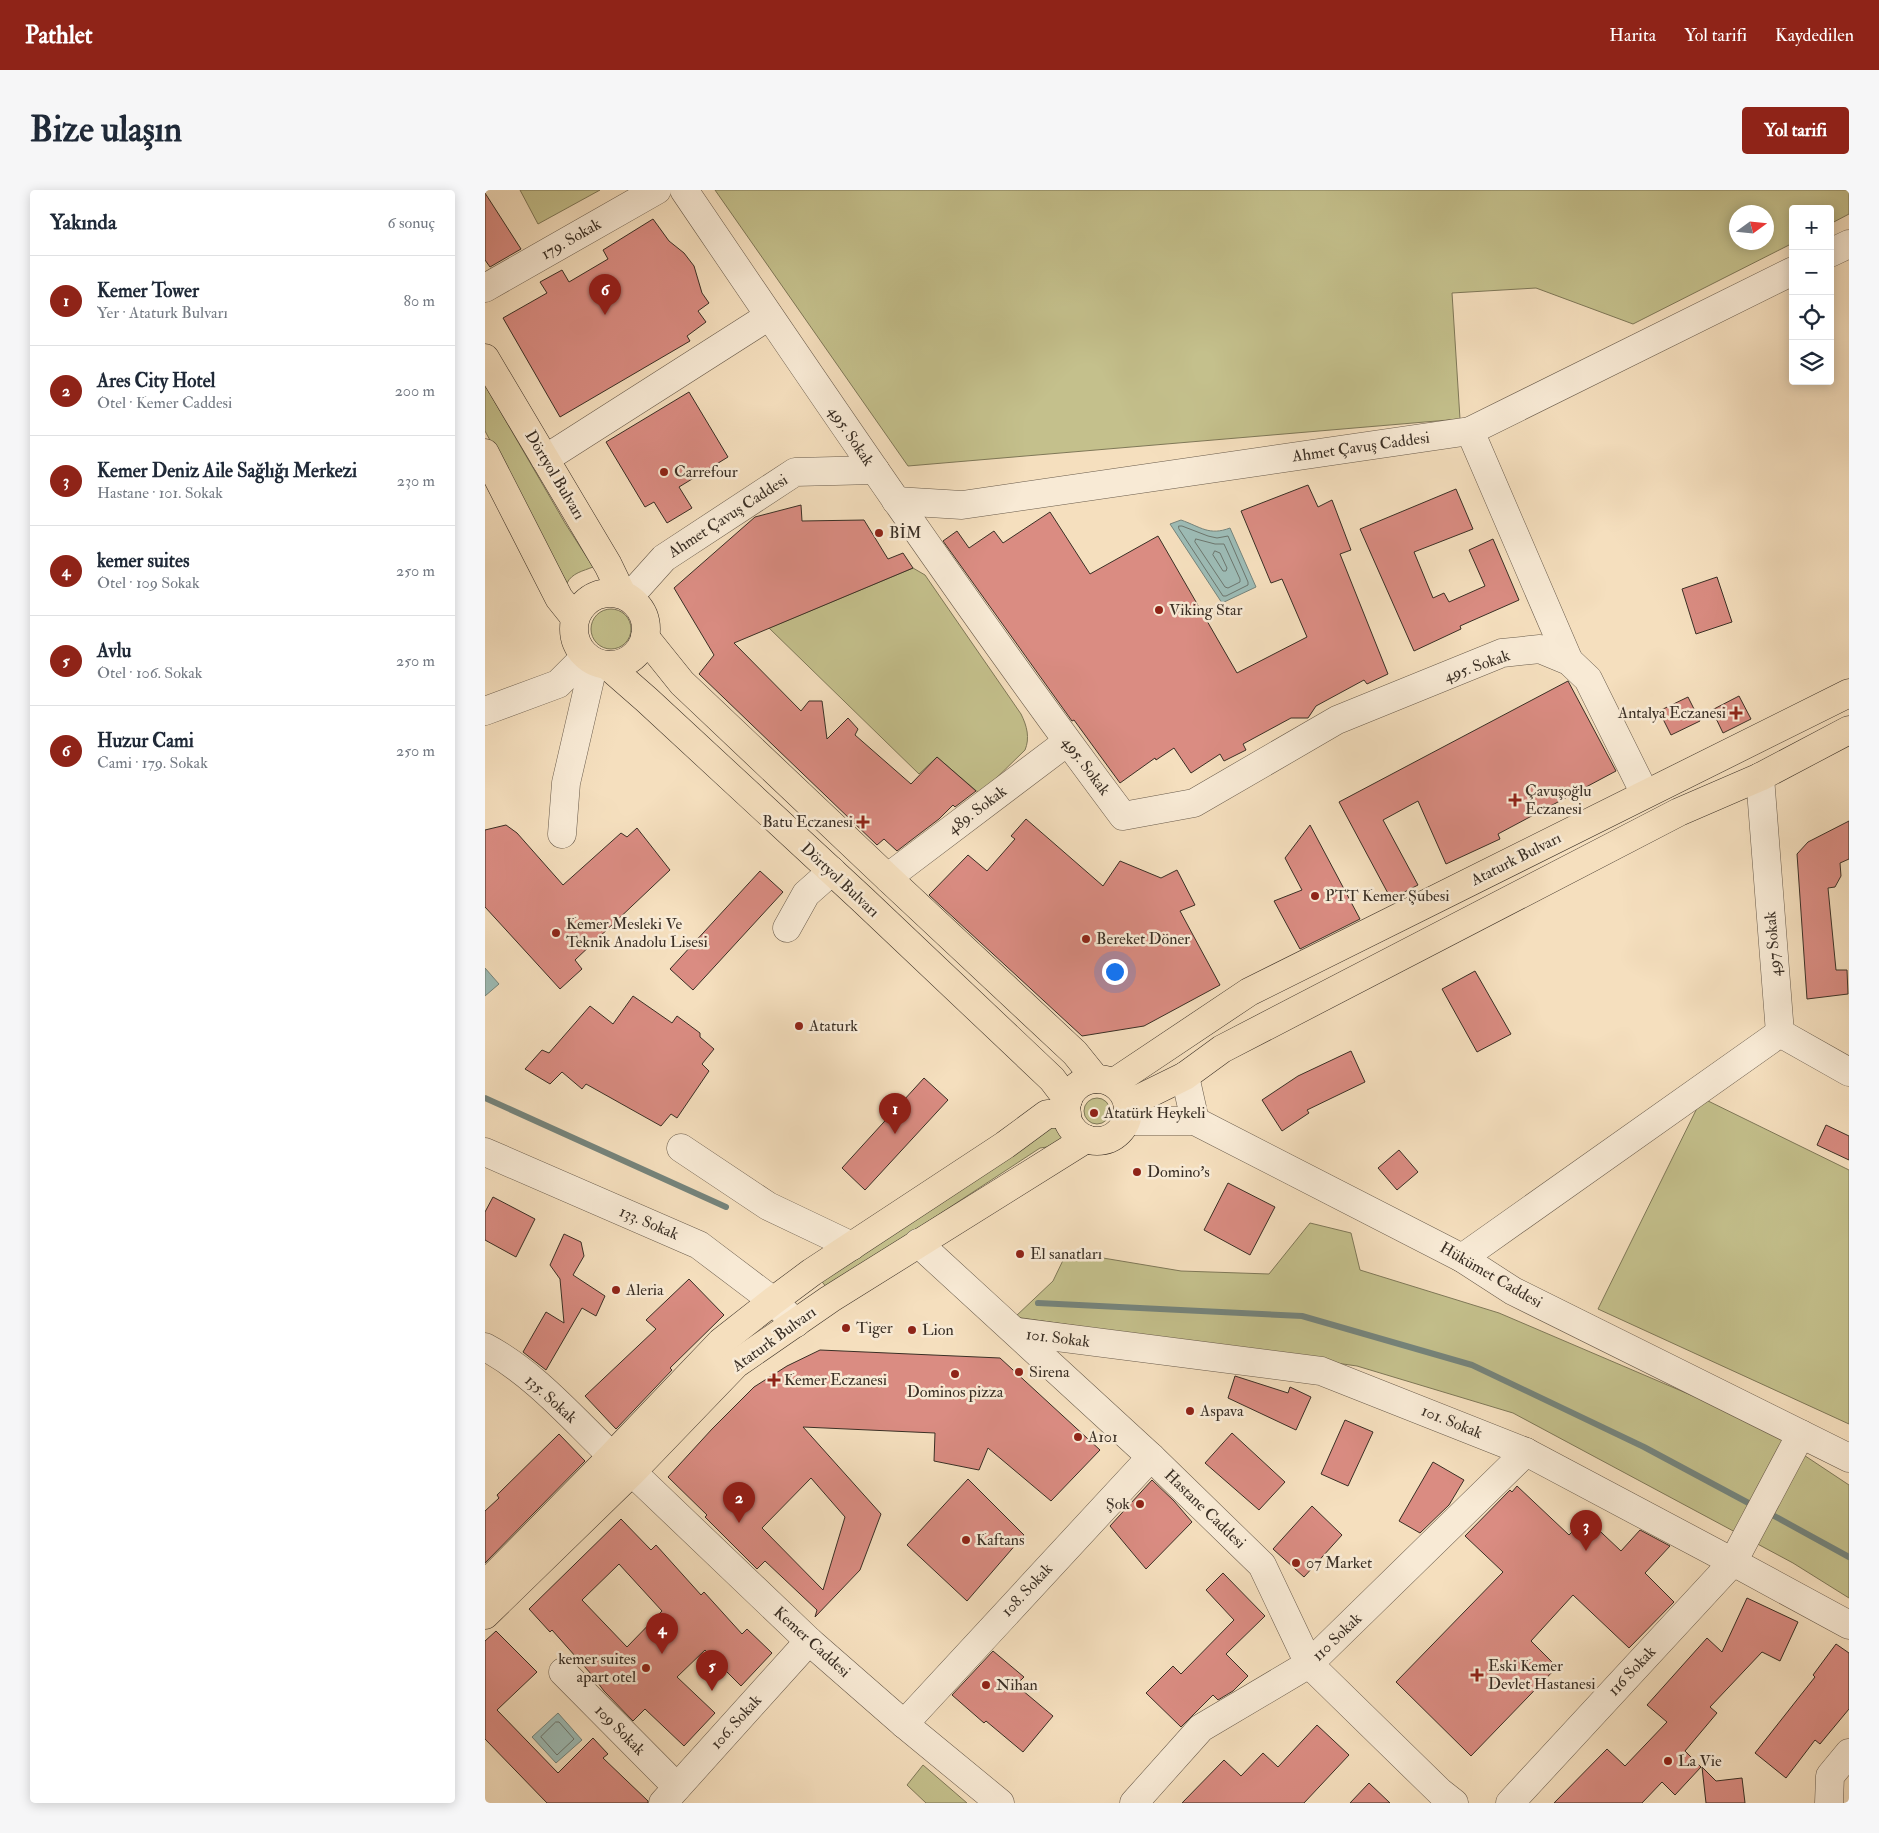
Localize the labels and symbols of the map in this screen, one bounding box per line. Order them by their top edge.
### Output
north arrow [1729,205,1774,250]
street label: 179. Sokak [537,214,605,264]
pin: 6 [589,274,621,315]
street label: 495. Sokak [824,402,879,470]
street label: Dörtyol Bulvarı [521,427,589,523]
street label: Ahmet Çavuş Caddesi [1290,427,1431,467]
place label: Carrefour [674,462,738,482]
marker: Carrefour [658,466,670,478]
street label: Ahmet Çavuş Caddesi [664,470,792,563]
place label: BİM [889,523,921,543]
marker: BİM [873,527,885,539]
place label: Viking Star [1169,600,1243,620]
marker: Viking Star [1153,604,1165,616]
street label: 495. Sokak [1441,645,1513,687]
place label: Antalya Eczanesi [1617,703,1726,723]
marker: Antalya Eczanesi [1730,707,1742,719]
street label: 495. Sokak [1057,733,1115,800]
street label: 489. Sokak [943,781,1011,839]
place label: Çavuşoğlu Eczanesi [1525,781,1592,819]
marker: Çavuşoğlu Eczanesi [1509,794,1521,806]
place label: Batu Eczanesi [762,812,853,832]
marker: Batu Eczanesi [857,816,869,828]
street label: Ataturk Bulvarı [1467,828,1565,891]
street label: Dörtyol Bulvarı [796,838,884,922]
place label: PTT Kemer Şubesi [1325,886,1450,906]
marker: PTT Kemer Şubesi [1309,890,1321,902]
street label: 497 Sokak [1760,910,1786,978]
place label: Kemer Mesleki Ve Teknik Anadolu Lisesi [566,914,708,952]
marker: Kemer Mesleki Ve Teknik Anadolu Lisesi [550,927,562,939]
place label: Bereket Döner [1096,929,1190,949]
marker: Bereket Döner [1080,933,1092,945]
your location [1102,959,1128,985]
place label: Ataturk [808,1016,858,1036]
marker: Ataturk [793,1020,805,1032]
pin: 1 [879,1093,911,1134]
place label: Atatürk Heykeli [1103,1103,1205,1123]
marker: Atatürk Heykeli [1088,1107,1100,1119]
place label: Domino's [1147,1162,1210,1182]
marker: Domino's [1131,1166,1143,1178]
street label: 133. Sokak [616,1202,682,1245]
street label: Hükümet Caddesi [1436,1238,1546,1312]
place label: El sanatları [1030,1244,1102,1264]
marker: El sanatları [1014,1248,1026,1260]
place label: Aleria [625,1280,664,1300]
marker: Aleria [610,1284,622,1296]
street label: Ataturk Bulvarı [727,1302,820,1377]
place label: Tiger [856,1318,893,1338]
place label: Lion [922,1320,954,1340]
marker: Tiger [840,1322,852,1334]
marker: Lion [906,1324,918,1336]
street label: 101. Sokak [1025,1324,1091,1352]
place label: Sirena [1029,1362,1070,1382]
marker: Sirena [1013,1366,1025,1378]
marker: Dominos pizza [949,1368,961,1380]
street label: 135. Sokak [521,1370,581,1428]
place label: Kemer Eczanesi [784,1370,887,1390]
marker: Kemer Eczanesi [768,1374,780,1386]
place label: Dominos pizza [907,1382,1004,1403]
place label: Aspava [1199,1401,1244,1422]
street label: 101. Sokak [1418,1401,1486,1443]
marker: Aspava [1184,1405,1196,1417]
place label: A101 [1087,1427,1118,1447]
marker: A101 [1072,1431,1084,1443]
street label: Hastane Caddesi [1160,1465,1250,1553]
pin: 2 [723,1482,755,1523]
place label: Şok [1106,1494,1130,1514]
marker: Şok [1134,1498,1146,1510]
pin: 3 [1570,1510,1602,1551]
place label: Kaftans [976,1530,1024,1550]
marker: Kaftans [960,1534,972,1546]
place label: 07 Market [1306,1553,1372,1573]
marker: 07 Market [1290,1557,1302,1569]
street label: 108. Sokak [997,1559,1057,1621]
street label: Kemer Caddesi [769,1602,855,1682]
street label: 110 Sokak [1308,1608,1366,1665]
pin: 4 [646,1613,678,1654]
street label: 116 Sokak [1604,1642,1660,1700]
place label: kemer suites apart otel [558,1649,636,1688]
pin: 5 [696,1650,728,1691]
place label: Eski Kemer Devlet Hastanesi [1488,1656,1595,1694]
marker: kemer suites apart otel [640,1662,652,1674]
marker: Eski Kemer Devlet Hastanesi [1470,1668,1484,1682]
place label: Nihan [996,1675,1038,1695]
marker: Nihan [980,1679,992,1691]
street label: 106. Sokak [706,1690,766,1753]
street label: 109 Sokak [590,1700,650,1760]
place label: La Vie [1678,1751,1722,1771]
marker: La Vie [1662,1755,1674,1767]

